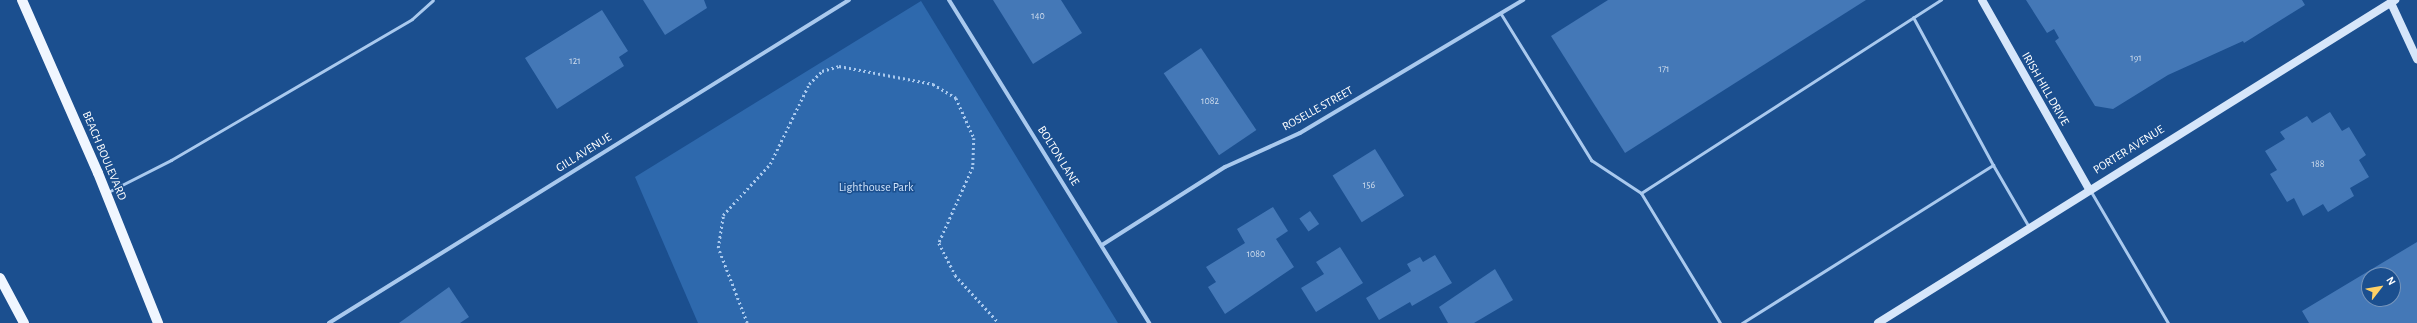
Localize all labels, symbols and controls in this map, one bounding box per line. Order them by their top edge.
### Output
house number: 140 [1031,11,1045,23]
street label: IRISH HILL DRIVE [2018,50,2072,128]
house number: 191 [2130,53,2142,65]
house number: 121 [569,56,581,68]
house number: 171 [1658,64,1670,76]
street label: ROSELLE STREET [1280,84,1356,134]
house number: 1082 [1201,96,1219,108]
street label: BEACH BOULEVARD [79,109,129,203]
street label: PORTER AVENUE [2091,122,2167,178]
street label: BOLTON LANE [1034,124,1082,188]
street label: GILL AVENUE [553,130,615,176]
house number: 188 [2312,159,2324,171]
house number: 156 [1363,180,1375,192]
park label: Lighthouse Park [839,181,913,195]
house number: 1080 [1247,249,1265,261]
north arrow [2361,267,2401,307]
text: N [2384,275,2398,287]

